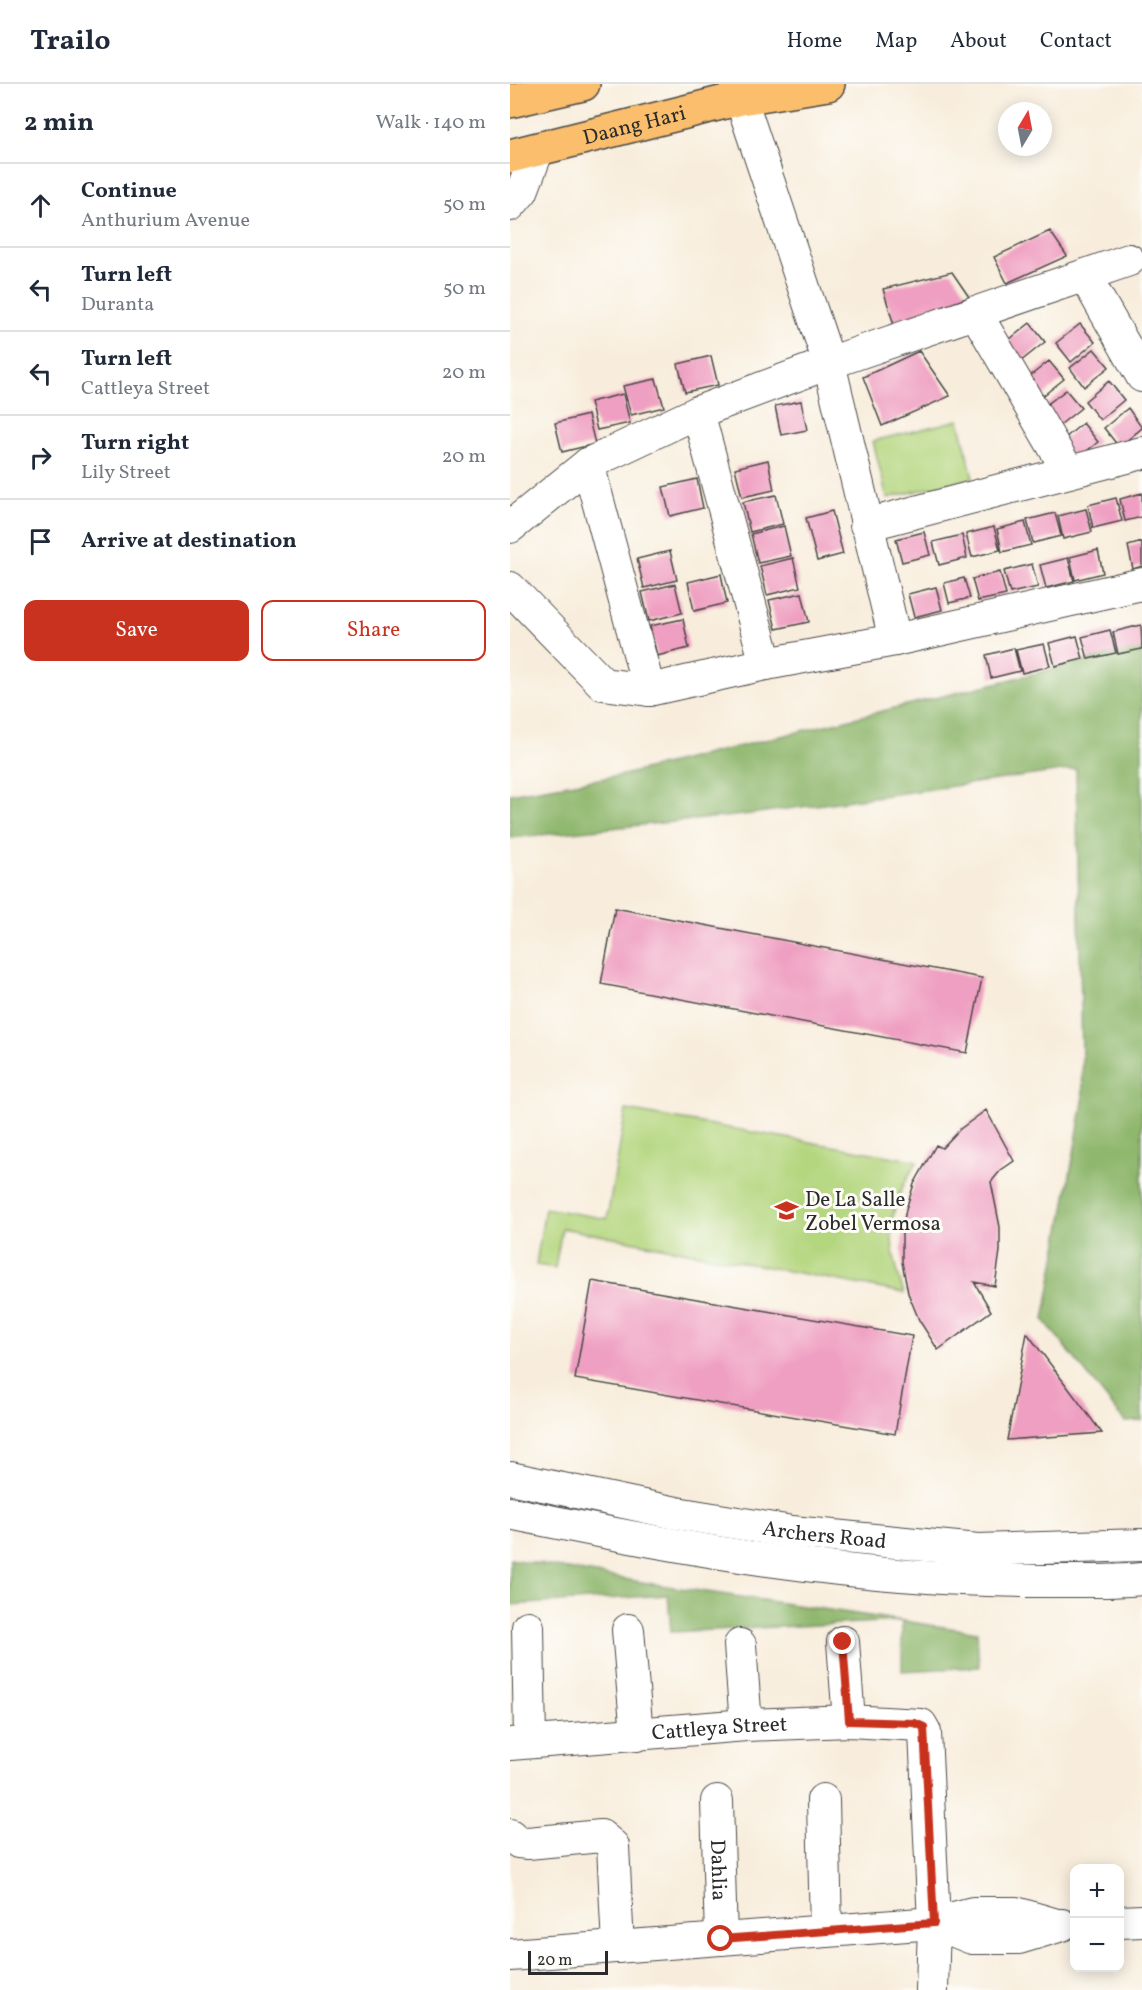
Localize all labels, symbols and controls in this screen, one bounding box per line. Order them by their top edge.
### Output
text: Trailo [30,22,111,61]
text: Home [787,27,842,56]
text: Map [875,27,917,56]
text: About [950,27,1007,56]
text: Contact [1040,27,1112,56]
street label: Daang Hari [580,99,689,153]
north arrow [998,102,1052,156]
text: 2 min [24,105,94,141]
text: Walk · 140 m [376,109,486,137]
text: Continue [81,176,177,207]
icon: ahead [24,189,57,222]
text: 50 m [443,191,486,219]
text: Anthurium Avenue [81,207,250,235]
text: Turn left [81,260,172,291]
icon: left [24,273,57,306]
text: 50 m [443,275,486,303]
text: Duranta [81,291,154,319]
text: Turn left [81,344,172,375]
icon: left [24,357,57,390]
text: 20 m [442,359,486,387]
text: Cattleya Street [81,375,210,403]
text: Turn right [81,428,189,459]
icon: right [24,441,57,474]
text: 20 m [442,443,486,471]
text: Lily Street [81,459,171,487]
icon: arrive [24,525,57,558]
text: Arrive at destination [81,526,297,557]
button: Save [24,600,249,661]
button: Share [261,600,486,661]
place label: De La Salle Zobel Vermosa [805,1186,941,1239]
school or university icon: De La Salle Zobel Vermosa [774,1198,800,1224]
street label: Archers Road [760,1514,888,1557]
route end [829,1628,855,1654]
street label: Cattleya Street [651,1710,788,1749]
street label: Dahlia [702,1839,733,1901]
map controls [1070,1864,1124,1972]
button: + [1070,1864,1124,1918]
button: − [1070,1918,1124,1972]
route start [707,1925,733,1951]
scale bar [528,1948,608,1976]
text: 20 m [537,1950,572,1972]

